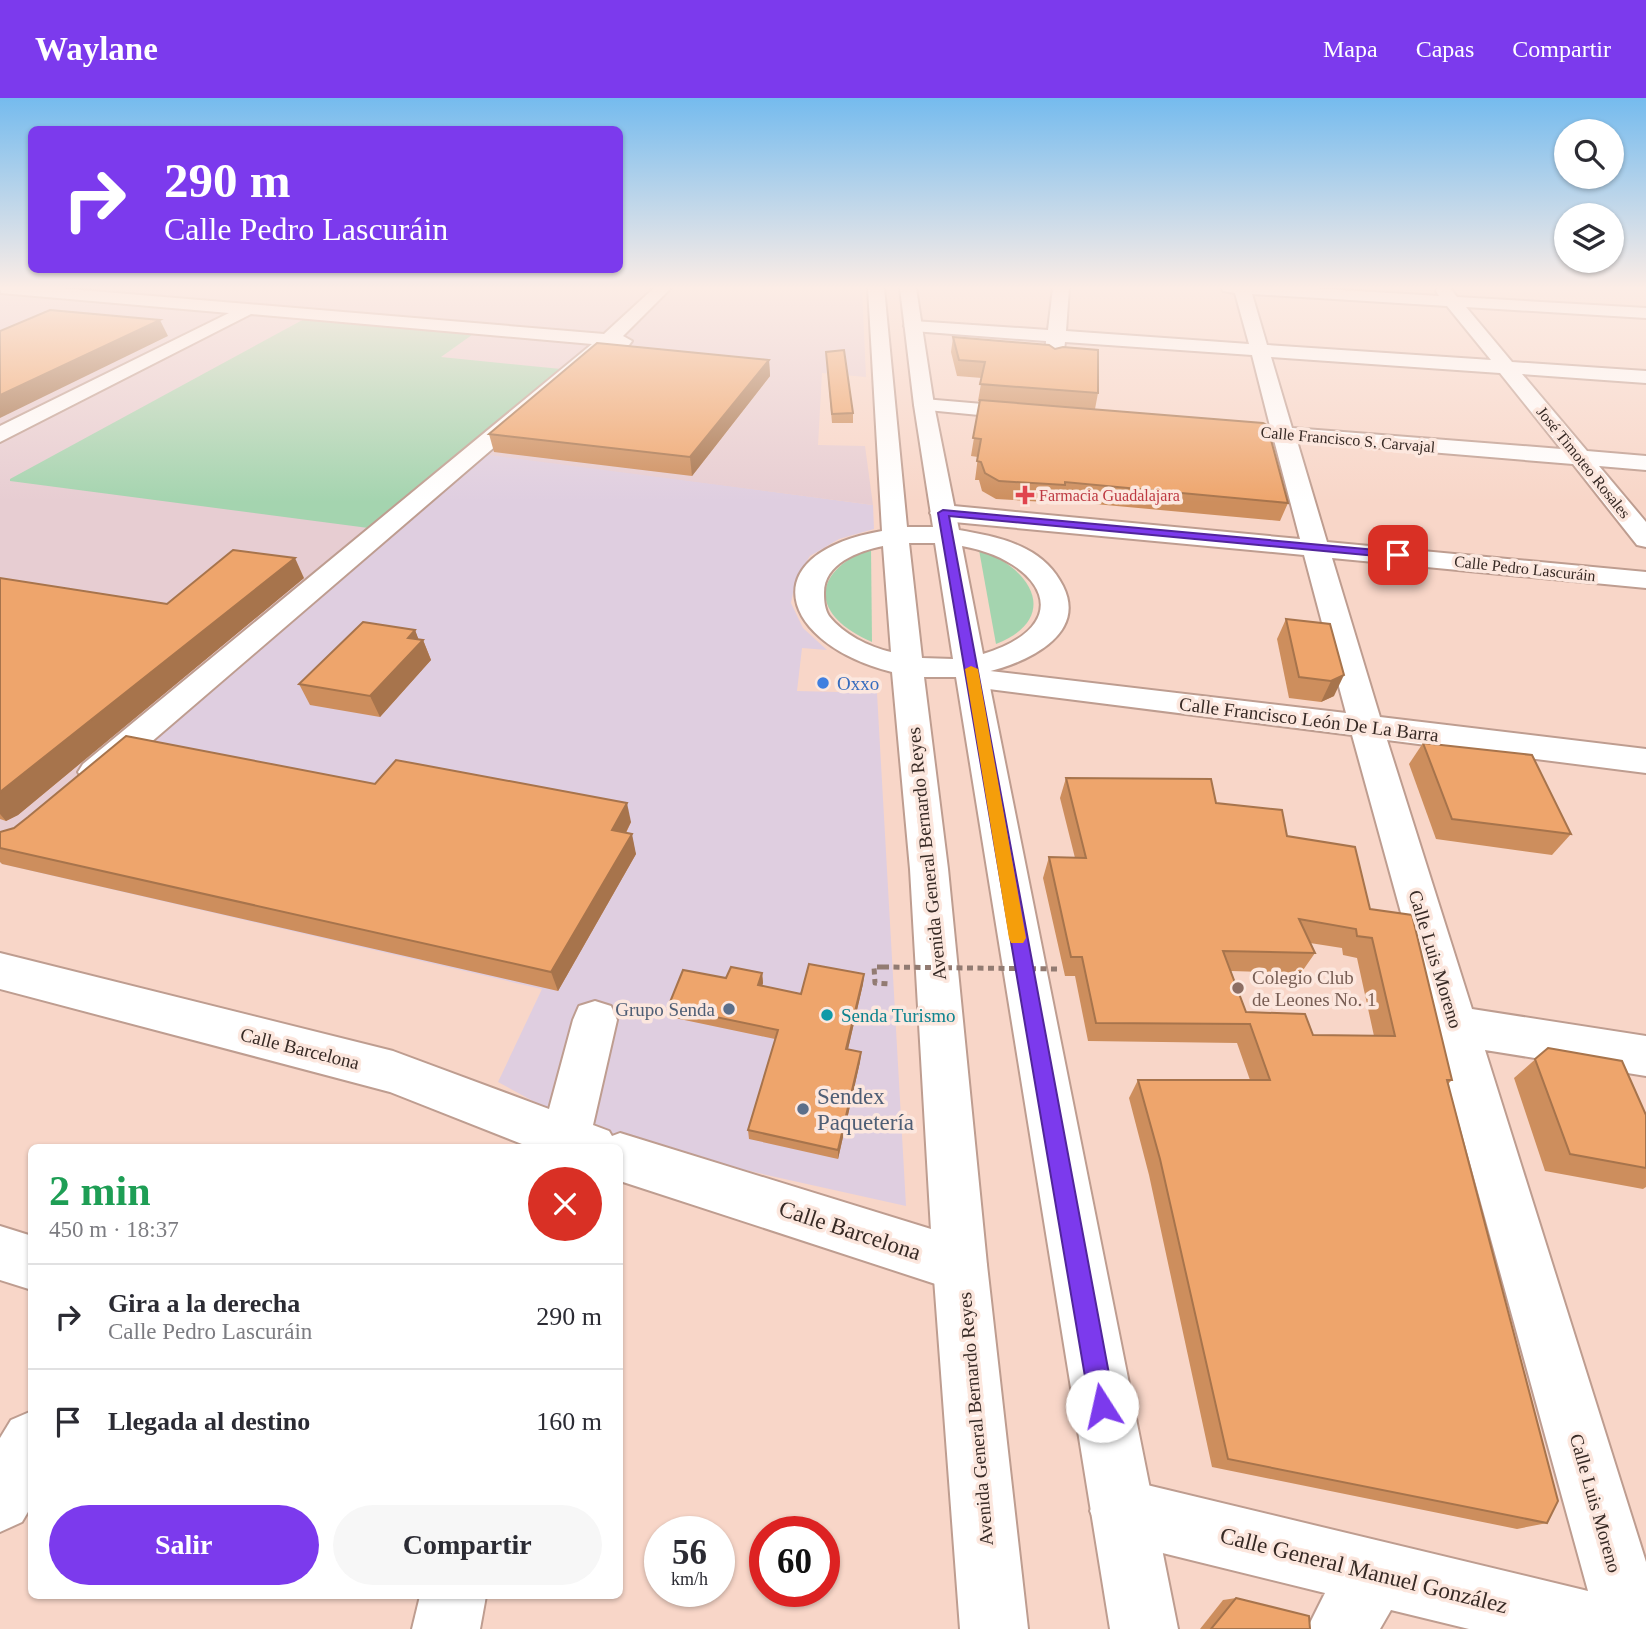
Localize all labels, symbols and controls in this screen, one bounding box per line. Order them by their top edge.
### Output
text: Waylane [35,31,158,67]
text: Mapa [1323,36,1378,62]
text: Capas [1416,36,1474,62]
text: Compartir [1512,36,1611,62]
map controls [1554,119,1624,273]
button: search [1554,119,1624,189]
text: 290 m [164,153,291,208]
icon: right [49,154,140,245]
button: layers [1554,203,1624,273]
text: Calle Pedro Lascuráin [164,211,448,247]
street label: José Timoteo Rosales [1533,403,1634,522]
street label: Calle Francisco S. Carvajal [1260,423,1436,457]
marker: Farmacia Guadalajara [1017,487,1033,503]
place label: Farmacia Guadalajara [1039,487,1180,505]
pin [1368,525,1428,585]
icon: arrive [1379,536,1417,574]
street label: Calle Pedro Lascuráin [1453,553,1597,584]
place label: Oxxo [837,673,879,694]
marker: Oxxo [815,675,831,691]
street label: Calle Francisco León De La Barra [1178,693,1440,746]
street label: Avenida General Bernardo Reyes [903,726,950,982]
street label: Calle Luis Moreno [1404,887,1467,1031]
place label: Colegio Club de Leones No. 1 [1252,967,1377,1010]
marker: Colegio Club de Leones No. 1 [1230,980,1246,996]
place label: Grupo Senda [615,999,716,1020]
marker: Grupo Senda [721,1001,737,1017]
place label: Senda Turismo [841,1005,956,1026]
marker: Senda Turismo [819,1007,835,1023]
street label: Calle Barcelona [238,1024,362,1074]
place label: Sendex Paquetería [817,1084,914,1135]
marker: Sendex Paquetería [795,1101,811,1117]
button: close [528,1167,602,1241]
text: 2 min [49,1168,151,1214]
street label: Calle Barcelona [776,1196,924,1265]
text: 450 m · 18:37 [49,1217,179,1242]
text: Gira a la derecha [108,1289,300,1318]
street label: Avenida General Bernardo Reyes [954,1291,997,1547]
icon: right [49,1298,87,1336]
text: 290 m [536,1302,602,1331]
text: Calle Pedro Lascuráin [108,1319,312,1344]
position arrow [1065,1369,1139,1443]
icon: arrive [49,1403,87,1441]
text: Llegada al destino [108,1407,310,1436]
text: 160 m [536,1407,602,1436]
street label: Calle Luis Moreno [1566,1431,1625,1575]
button: Salir [49,1505,319,1585]
button: Compartir [333,1505,602,1585]
speed limit sign: 60 [749,1516,840,1607]
street label: Calle General Manuel González [1217,1523,1510,1618]
text: 56 [672,1533,707,1572]
text: km/h [671,1569,708,1589]

